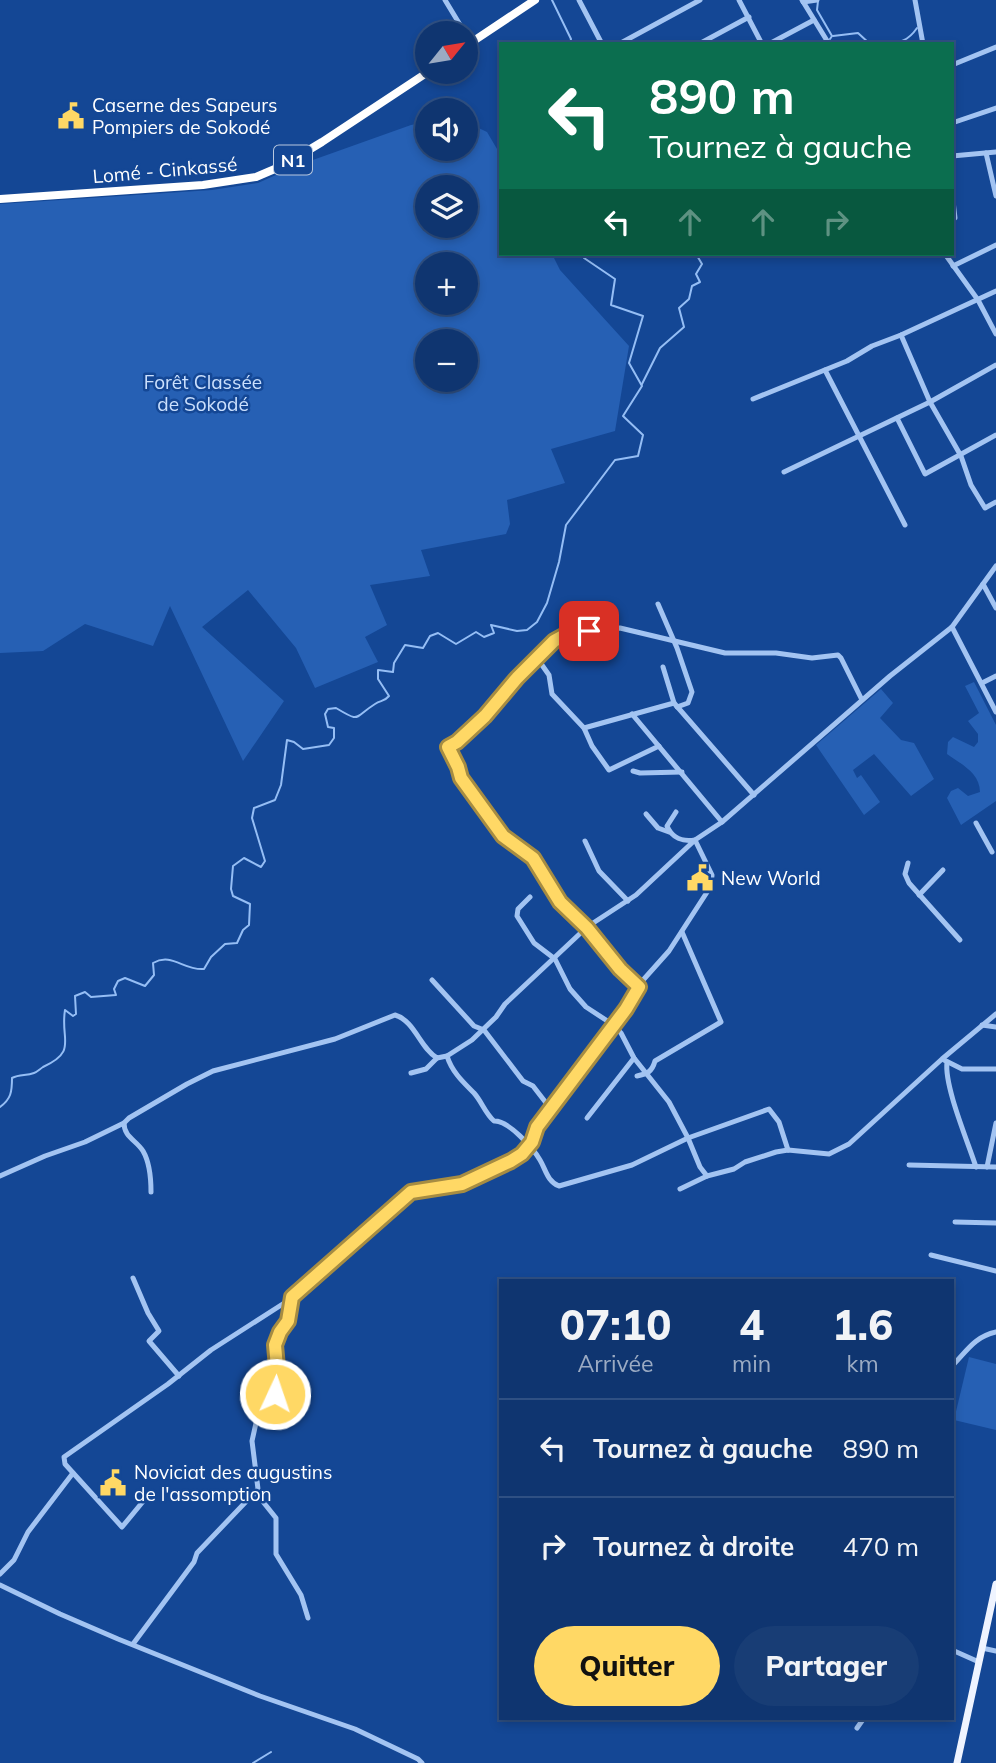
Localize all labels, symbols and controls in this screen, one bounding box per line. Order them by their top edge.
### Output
north arrow [415,21,478,84]
map controls [415,21,478,392]
text: 890 m [649,65,795,126]
icon: left [534,70,625,161]
place label: Caserne des Sapeurs Pompiers de Sokodé [92,93,277,139]
button: sound [415,98,478,161]
public building icon: Caserne des Sapeurs Pompiers de Sokodé [56,101,86,131]
text: Tournez à gauche [649,126,912,166]
road number: N1 [274,146,312,174]
street label: Lomé - Cinkassé [92,152,238,188]
button: layers [415,175,478,238]
icon: left [598,203,636,241]
icon: ahead [671,203,709,241]
icon: ahead [744,203,782,241]
icon: right [817,203,855,241]
button: + [415,252,478,315]
button: − [415,329,478,392]
park label: Forêt Classée de Sokodé [144,370,262,416]
pin [559,601,619,661]
icon: arrive [570,612,608,650]
public building icon: New World [685,863,715,893]
place label: New World [721,866,821,890]
text: 07:10 [560,1298,671,1351]
text: 4 [739,1298,764,1351]
text: 1.6 [832,1298,893,1351]
text: Arrivée [577,1349,654,1378]
text: min [732,1349,771,1378]
text: km [847,1349,879,1378]
position arrow [238,1357,312,1431]
icon: left [534,1429,572,1467]
text: Tournez à gauche [593,1432,813,1465]
text: 890 m [843,1432,919,1465]
place label: Noviciat des augustins de l'assomption [134,1460,332,1506]
public building icon: Noviciat des augustins de l'assomption [98,1468,128,1498]
icon: right [534,1527,572,1565]
text: Tournez à droite [593,1530,794,1563]
text: 470 m [843,1530,919,1563]
button: Quitter [534,1626,720,1706]
button: Partager [734,1626,919,1706]

